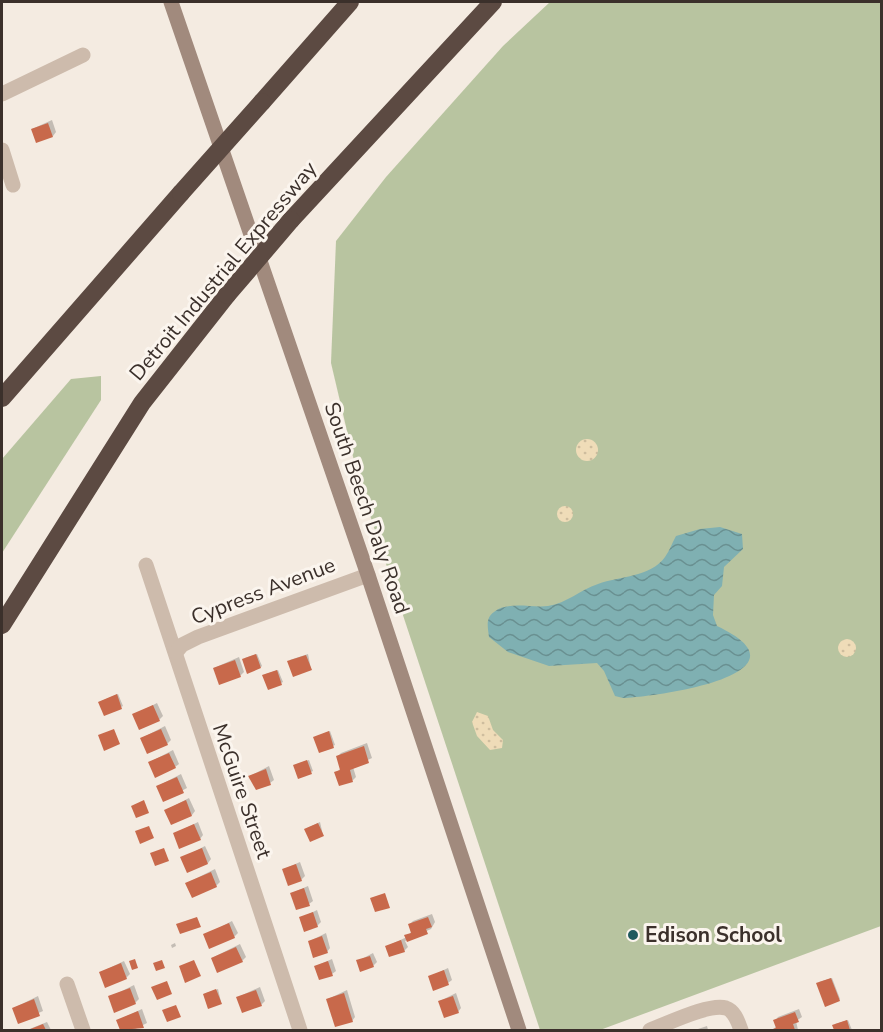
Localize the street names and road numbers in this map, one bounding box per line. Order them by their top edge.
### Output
street label: Detroit Industrial Expressway [123,155,323,386]
street label: South Beech Daly Road [318,398,416,618]
street label: Cypress Avenue [187,551,339,631]
street label: McGuire Street [206,720,278,863]

